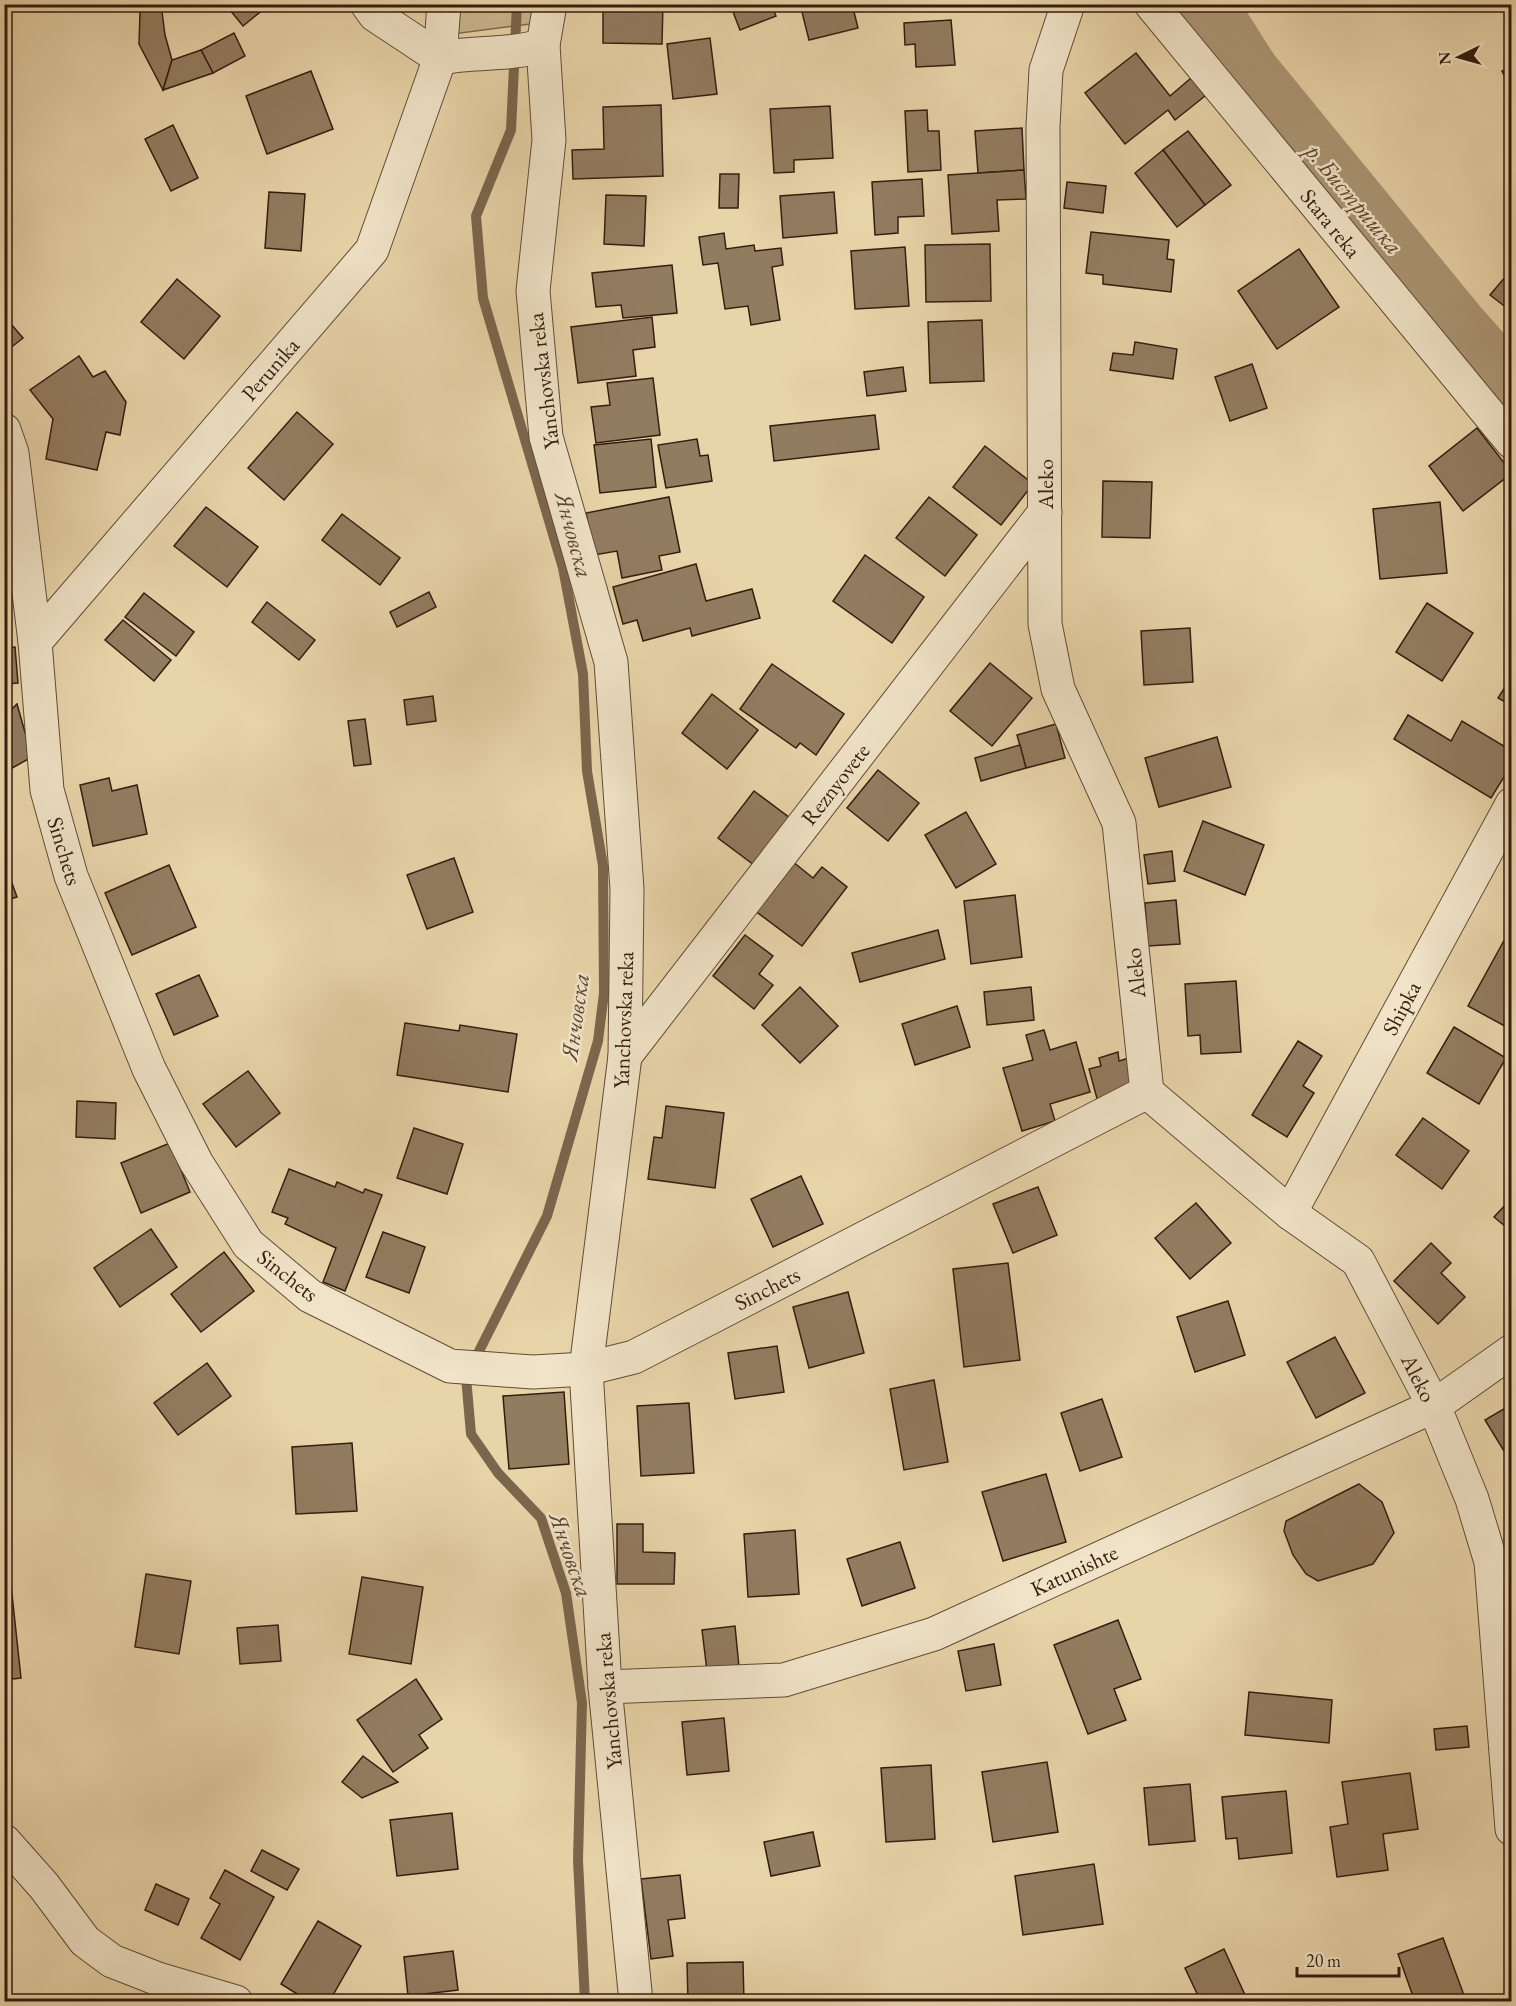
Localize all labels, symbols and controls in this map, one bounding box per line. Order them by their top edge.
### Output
north arrow [1429,27,1489,87]
text: N [1434,51,1456,66]
water label: р. Бистришка [1297,135,1410,260]
street label: Stara reka [1294,183,1368,264]
street label: Yanchovska reka [521,311,566,451]
street label: Perunika [235,331,306,407]
street label: Aleko [1031,459,1060,510]
water label: Янчовска [548,486,601,581]
street label: Reznyovete [794,737,877,831]
street label: Sinchets [40,813,89,889]
street label: Aleko [1118,946,1153,1000]
street label: Yanchovska reka [607,951,640,1089]
water label: Янчовска [553,971,596,1065]
street label: Shipka [1375,976,1428,1040]
street label: Sinchets [251,1242,324,1308]
street label: Sinchets [729,1260,805,1317]
street label: Aleko [1394,1348,1443,1407]
water label: Янчовска [542,1506,600,1601]
street label: Katunishte [1026,1537,1123,1603]
street label: Yanchovska reka [588,1631,629,1770]
scale bar [1297,1940,1399,1978]
text: 20 m [1306,1949,1341,1972]

